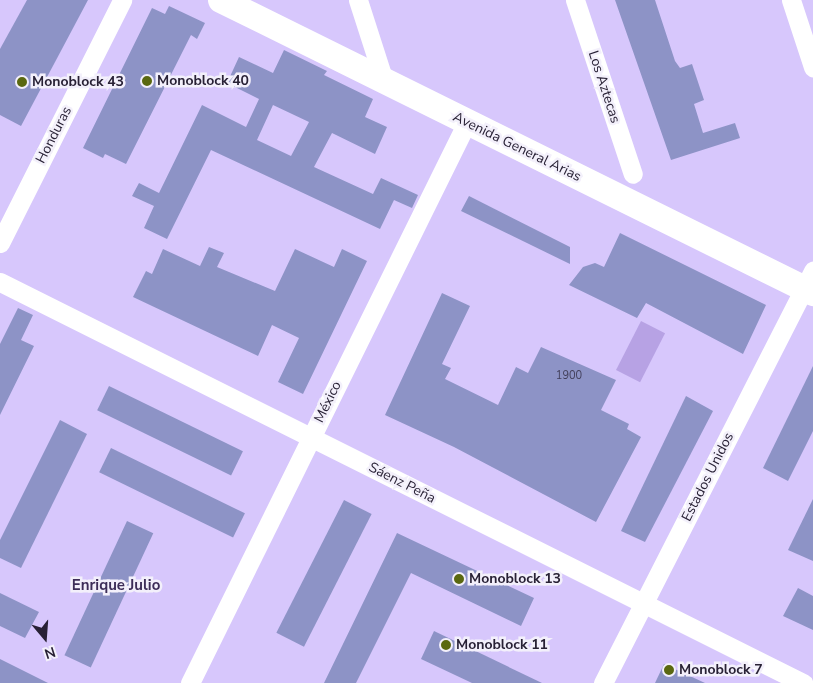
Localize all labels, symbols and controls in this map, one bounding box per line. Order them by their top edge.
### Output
street label: Los Aztecas [584,49,624,125]
place label: Monoblock 40 [157,73,249,89]
place label: Monoblock 43 [32,74,124,90]
marker: Monoblock 40 [141,75,153,87]
marker: Monoblock 43 [16,76,28,88]
street label: Honduras [33,104,75,166]
street label: Avenida General Arias [450,109,584,185]
house number: 1900 [556,369,582,383]
street label: México [311,379,345,425]
street label: Estados Unidos [678,430,738,524]
street label: Sáenz Peña [366,459,438,507]
place label: Monoblock 13 [469,571,561,587]
marker: Monoblock 13 [453,573,465,585]
district label: Enrique Julio [72,577,160,595]
north arrow [20,613,70,663]
place label: Monoblock 11 [456,637,548,653]
marker: Monoblock 11 [440,639,452,651]
text: N [42,642,58,663]
place label: Monoblock 7 [679,662,763,678]
marker: Monoblock 7 [663,664,675,676]

